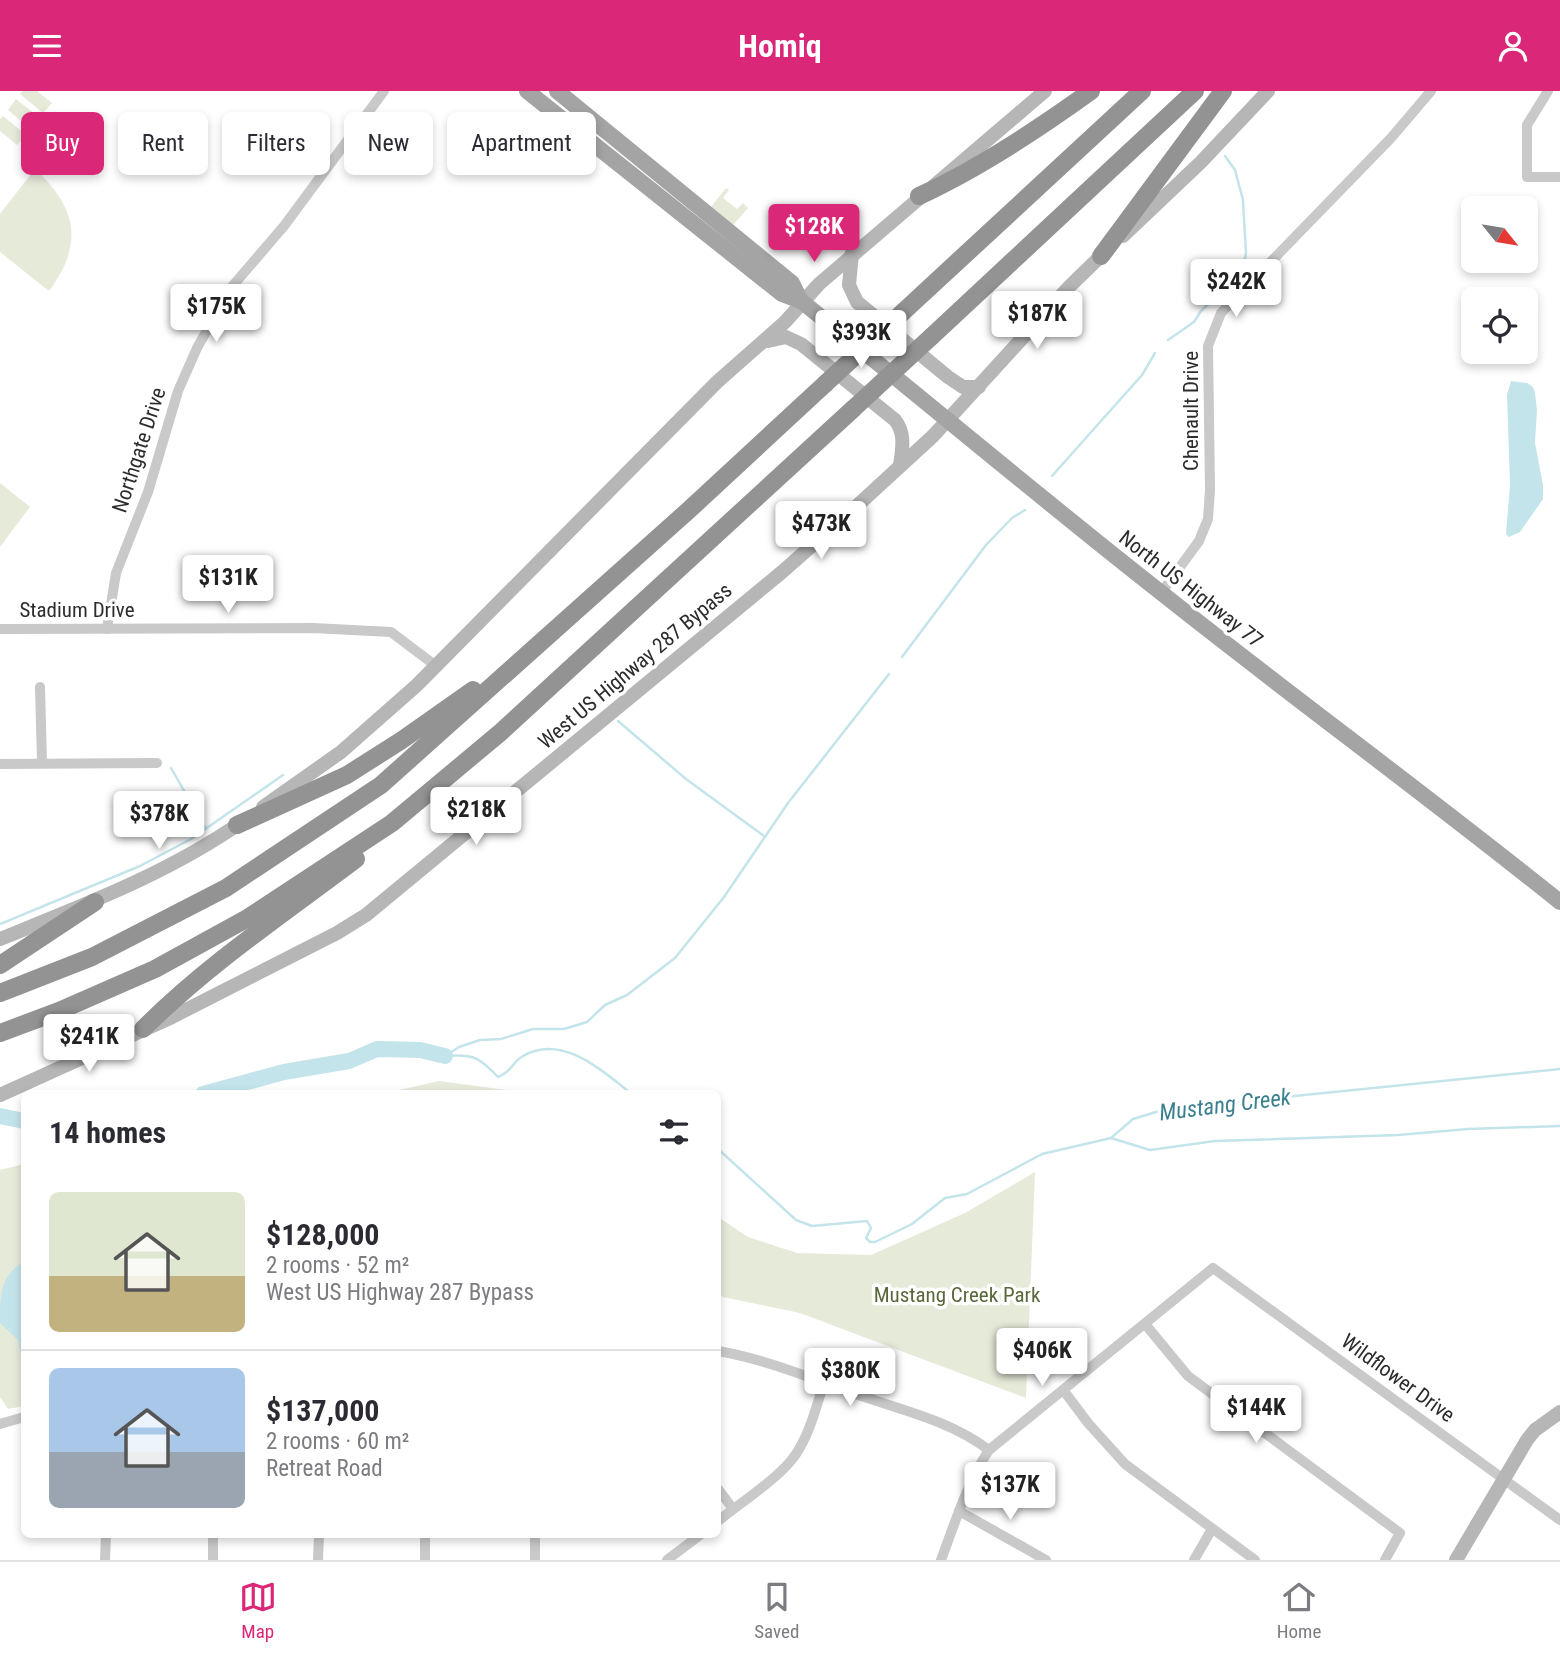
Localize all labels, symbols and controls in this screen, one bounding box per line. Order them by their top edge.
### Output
icon: menu [28,27,66,65]
text: Homiq [738,27,822,65]
icon: person [1494,27,1532,65]
chip: Buy [21,112,104,175]
chip: Rent [118,112,208,175]
chip: Filters [222,112,330,175]
chip: New [344,112,433,175]
chip: Apartment [447,112,596,175]
north arrow [1461,196,1538,273]
map controls [1461,196,1538,364]
pin: $128K [765,205,863,264]
text: $128K [784,213,844,240]
pin: $242K [1187,259,1285,319]
text: $242K [1206,268,1266,295]
pin: $175K [167,285,265,344]
button: locate [1461,287,1538,364]
pin: $187K [988,292,1086,351]
text: $175K [186,293,246,320]
text: $187K [1007,300,1067,327]
pin: $393K [812,310,910,370]
text: $393K [831,319,891,346]
street label: Chenault Drive [1179,351,1203,471]
street label: Northgate Drive [107,384,171,516]
pin: $473K [772,501,870,561]
text: $473K [791,510,851,537]
street label: North US Highway 77 [1115,526,1267,652]
pin: $131K [179,555,277,615]
text: $131K [198,564,258,591]
street label: West US Highway 287 Bypass [534,578,736,754]
street label: Stadium Drive [19,598,135,622]
pin: $218K [427,787,525,847]
pin: $378K [110,791,208,851]
text: $218K [446,796,506,823]
text: $378K [129,800,189,827]
pin: $241K [40,1014,138,1074]
text: $241K [59,1023,119,1050]
water label: Mustang Creek [1158,1083,1293,1126]
icon: filters [655,1113,693,1151]
text: 14 homes [49,1115,166,1150]
text: $128,000 [266,1217,379,1252]
icon: home [105,1220,189,1304]
text: 2 rooms · 52 m² [266,1252,409,1279]
text: West US Highway 287 Bypass [266,1279,534,1306]
park label: Mustang Creek Park [874,1283,1041,1307]
pin: $406K [993,1329,1091,1388]
street label: Wildflower Drive [1337,1329,1459,1427]
text: $406K [1012,1337,1072,1364]
pin: $380K [801,1349,899,1408]
text: $380K [820,1357,880,1384]
pin: $144K [1207,1385,1305,1445]
text: $137,000 [266,1393,379,1428]
text: $144K [1226,1394,1286,1421]
icon: home [105,1396,189,1480]
text: 2 rooms · 60 m² [266,1428,409,1455]
text: Retreat Road [266,1455,383,1482]
pin: $137K [961,1463,1059,1522]
text: $137K [980,1471,1040,1498]
tab: Map [239,1578,277,1643]
tab: Saved [754,1578,799,1643]
tab: Home [1277,1578,1321,1643]

